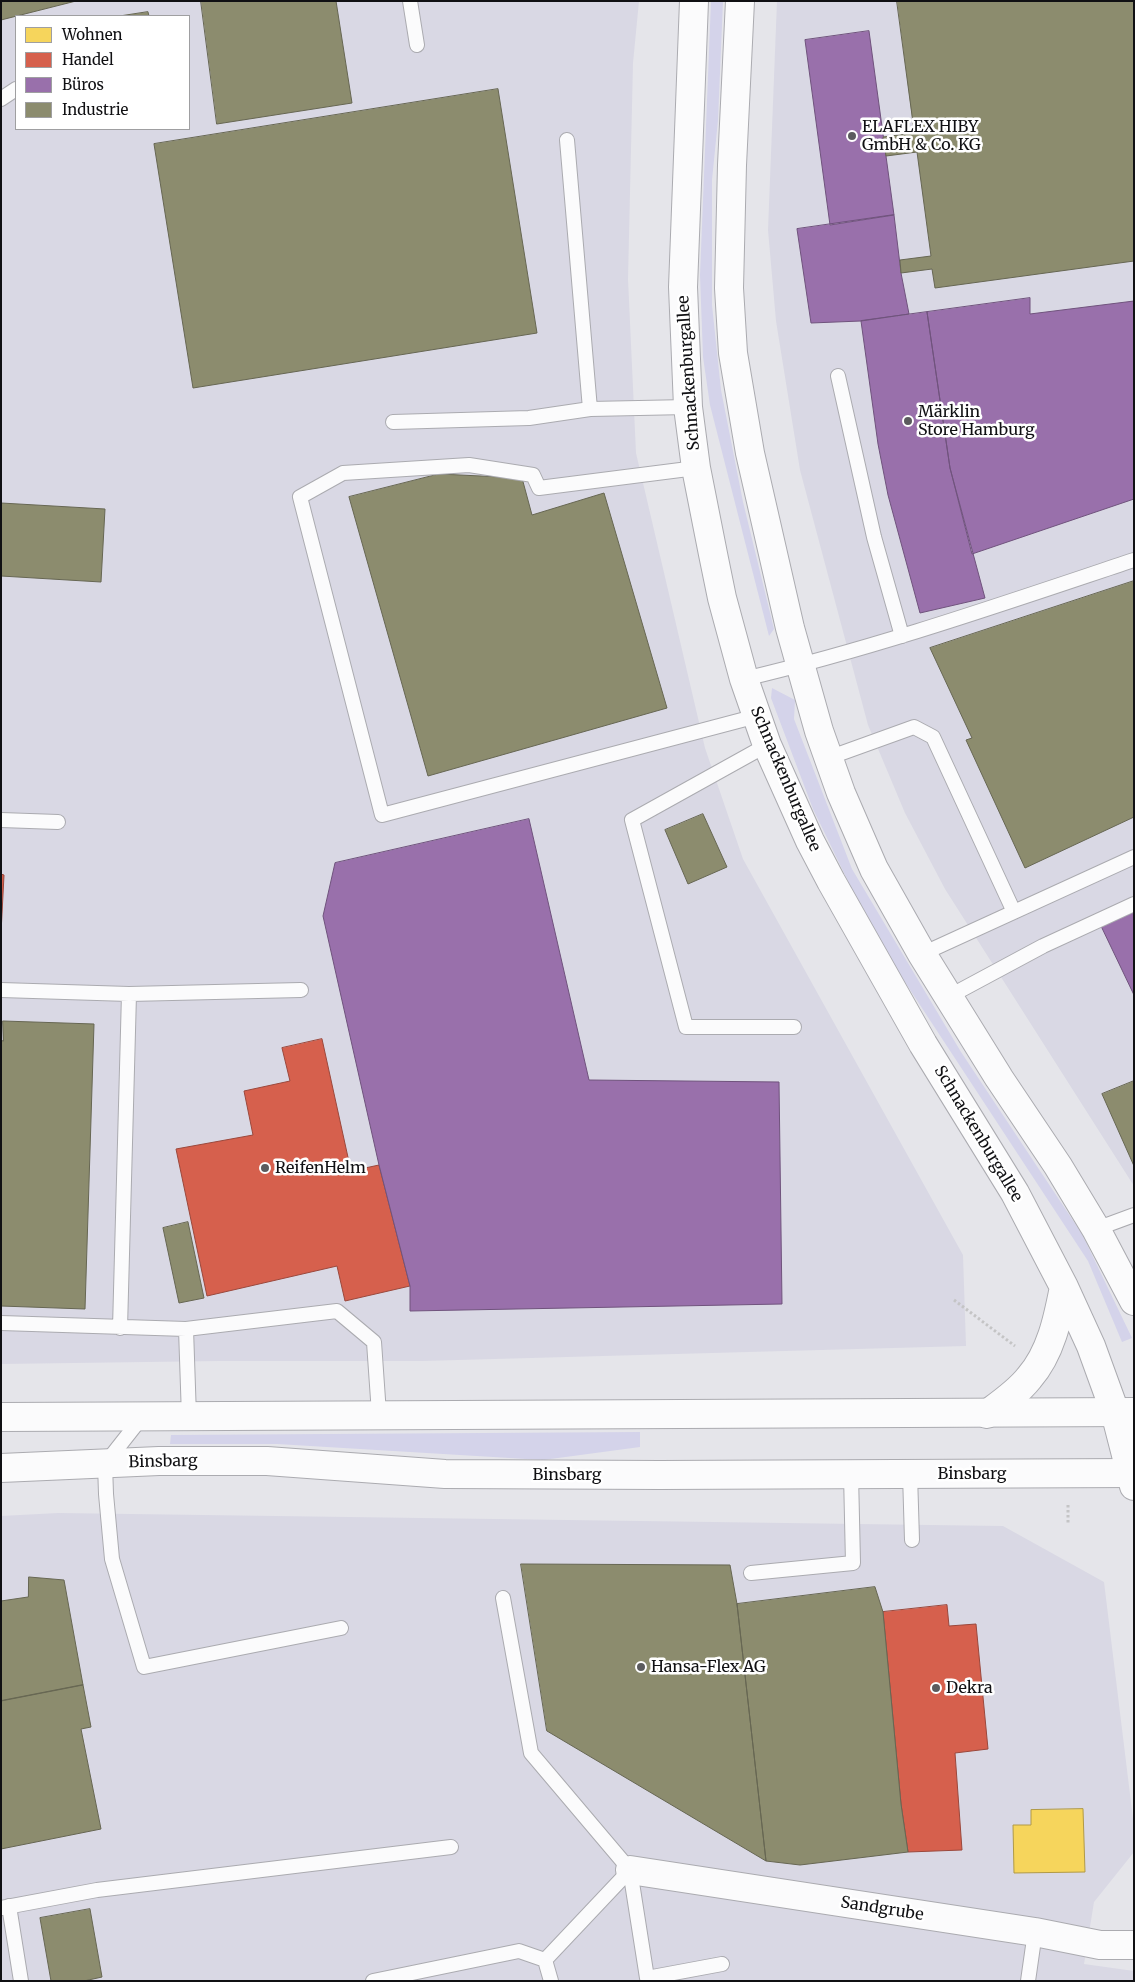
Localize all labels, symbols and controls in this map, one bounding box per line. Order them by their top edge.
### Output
legend [15,15,190,130]
text: Wohnen [62,25,122,44]
text: Handel [62,50,114,69]
text: Büros [62,75,104,94]
text: Industrie [62,100,128,119]
place label: ELAFLEX HIBY GmbH & Co. KG [862,117,981,155]
marker: ELAFLEX HIBY GmbH & Co. KG [846,130,858,142]
street label: Schnackenburgallee [674,295,704,451]
place label: Märklin Store Hamburg [918,402,1035,440]
marker: Märklin Store Hamburg [902,415,914,427]
street label: Schnackenburgallee [746,704,824,854]
street label: Schnackenburgallee [930,1062,1026,1206]
place label: ReifenHelm [275,1158,366,1178]
marker: ReifenHelm [259,1162,271,1174]
street label: Binsbarg [128,1452,198,1472]
street label: Binsbarg [937,1464,1007,1484]
street label: Binsbarg [532,1465,602,1485]
place label: Hansa-Flex AG [651,1657,766,1677]
marker: Hansa-Flex AG [635,1661,647,1673]
place label: Dekra [946,1678,992,1698]
marker: Dekra [930,1682,942,1694]
street label: Sandgrube [839,1893,925,1925]

